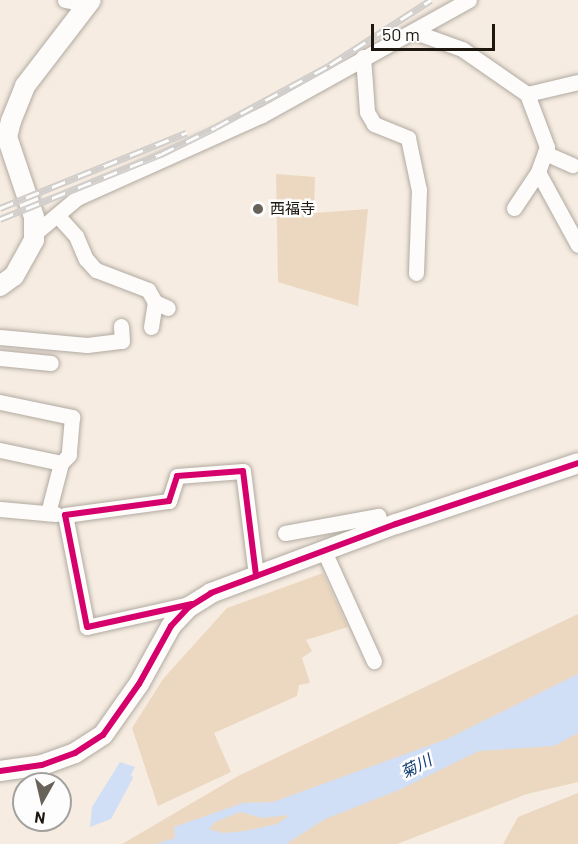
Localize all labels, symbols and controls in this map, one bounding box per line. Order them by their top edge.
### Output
scale bar [374,12,498,50]
text: 50 m [382,23,420,45]
place label: 西福寺 [270,200,315,218]
marker: 西福寺 [251,202,265,216]
water label: 菊川 [397,750,435,782]
north arrow [12,772,72,832]
text: N [33,808,46,828]

